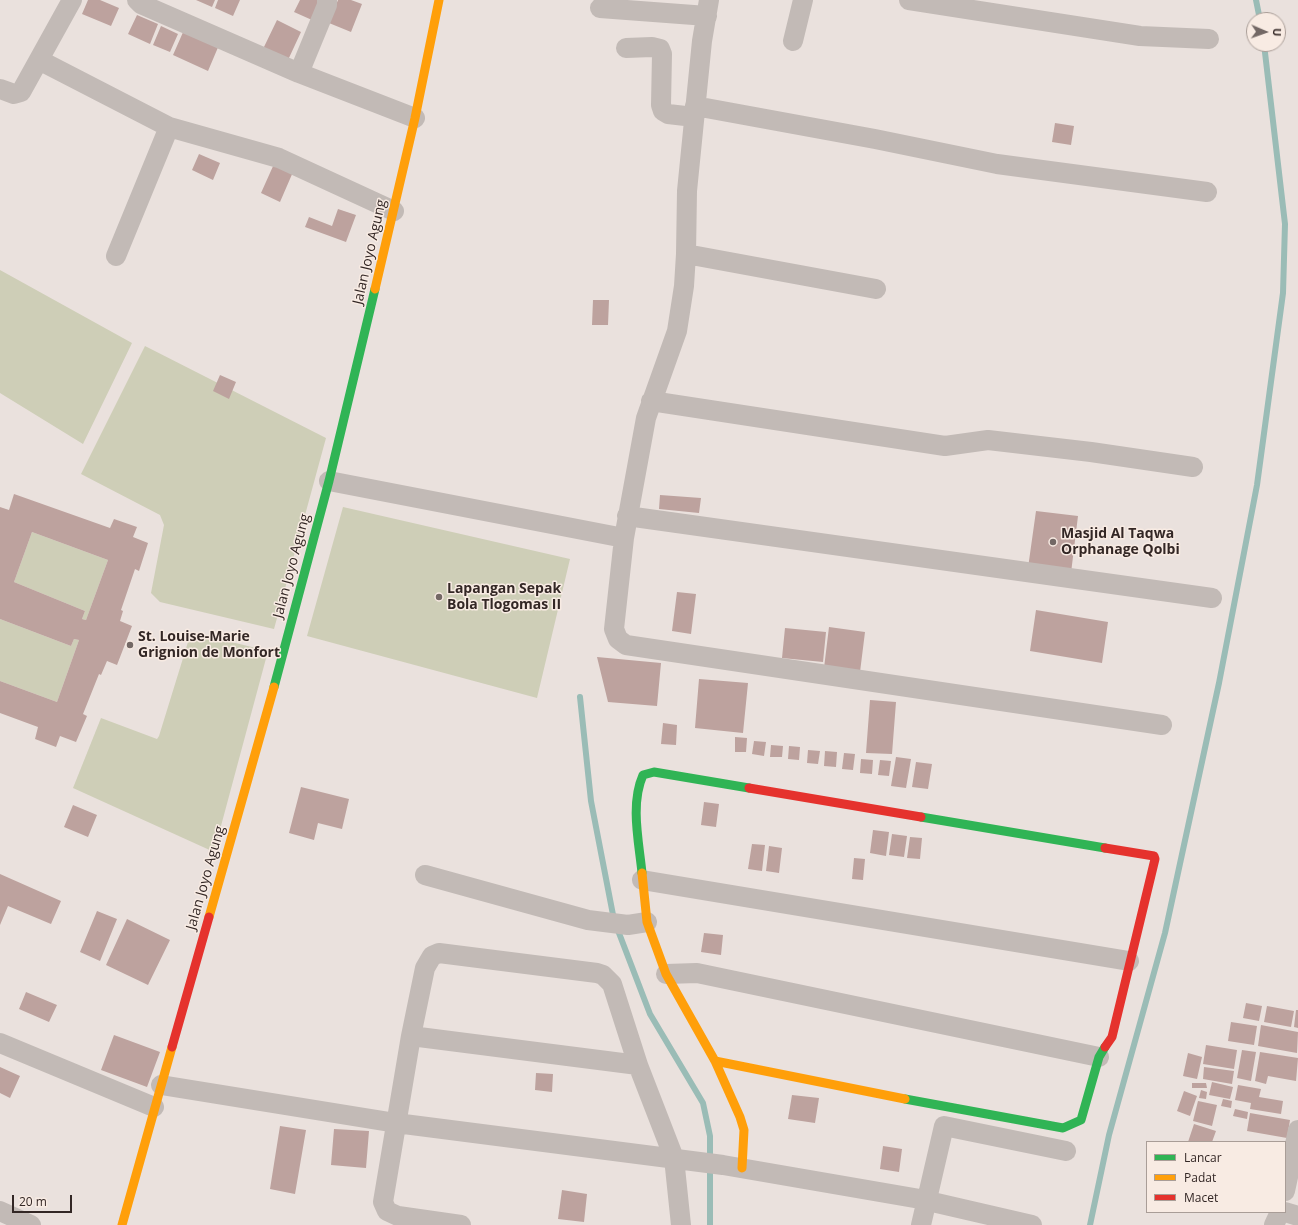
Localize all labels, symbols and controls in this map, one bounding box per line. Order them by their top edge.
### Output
north arrow [1246,12,1286,52]
text: U [1270,28,1285,37]
street label: Jalan Joyo Agung [350,198,390,306]
street label: Jalan Joyo Agung [270,512,314,620]
place label: Masjid Al Taqwa Orphanage Qolbi [1061,526,1180,558]
marker: Masjid Al Taqwa Orphanage Qolbi [1048,537,1058,547]
place label: Lapangan Sepak Bola Tlogomas II [447,581,561,614]
marker: Lapangan Sepak Bola Tlogomas II [434,592,444,602]
place label: St. Louise-Marie Grignion de Monfort [138,629,280,662]
marker: St. Louise-Marie Grignion de Monfort [125,640,135,650]
street label: Jalan Joyo Agung [183,824,229,932]
legend [1146,1141,1286,1213]
text: Lancar [1184,1149,1222,1166]
text: Padat [1184,1169,1216,1186]
scale bar [14,1187,74,1213]
text: Macet [1184,1189,1218,1206]
text: 20 m [19,1193,47,1210]

